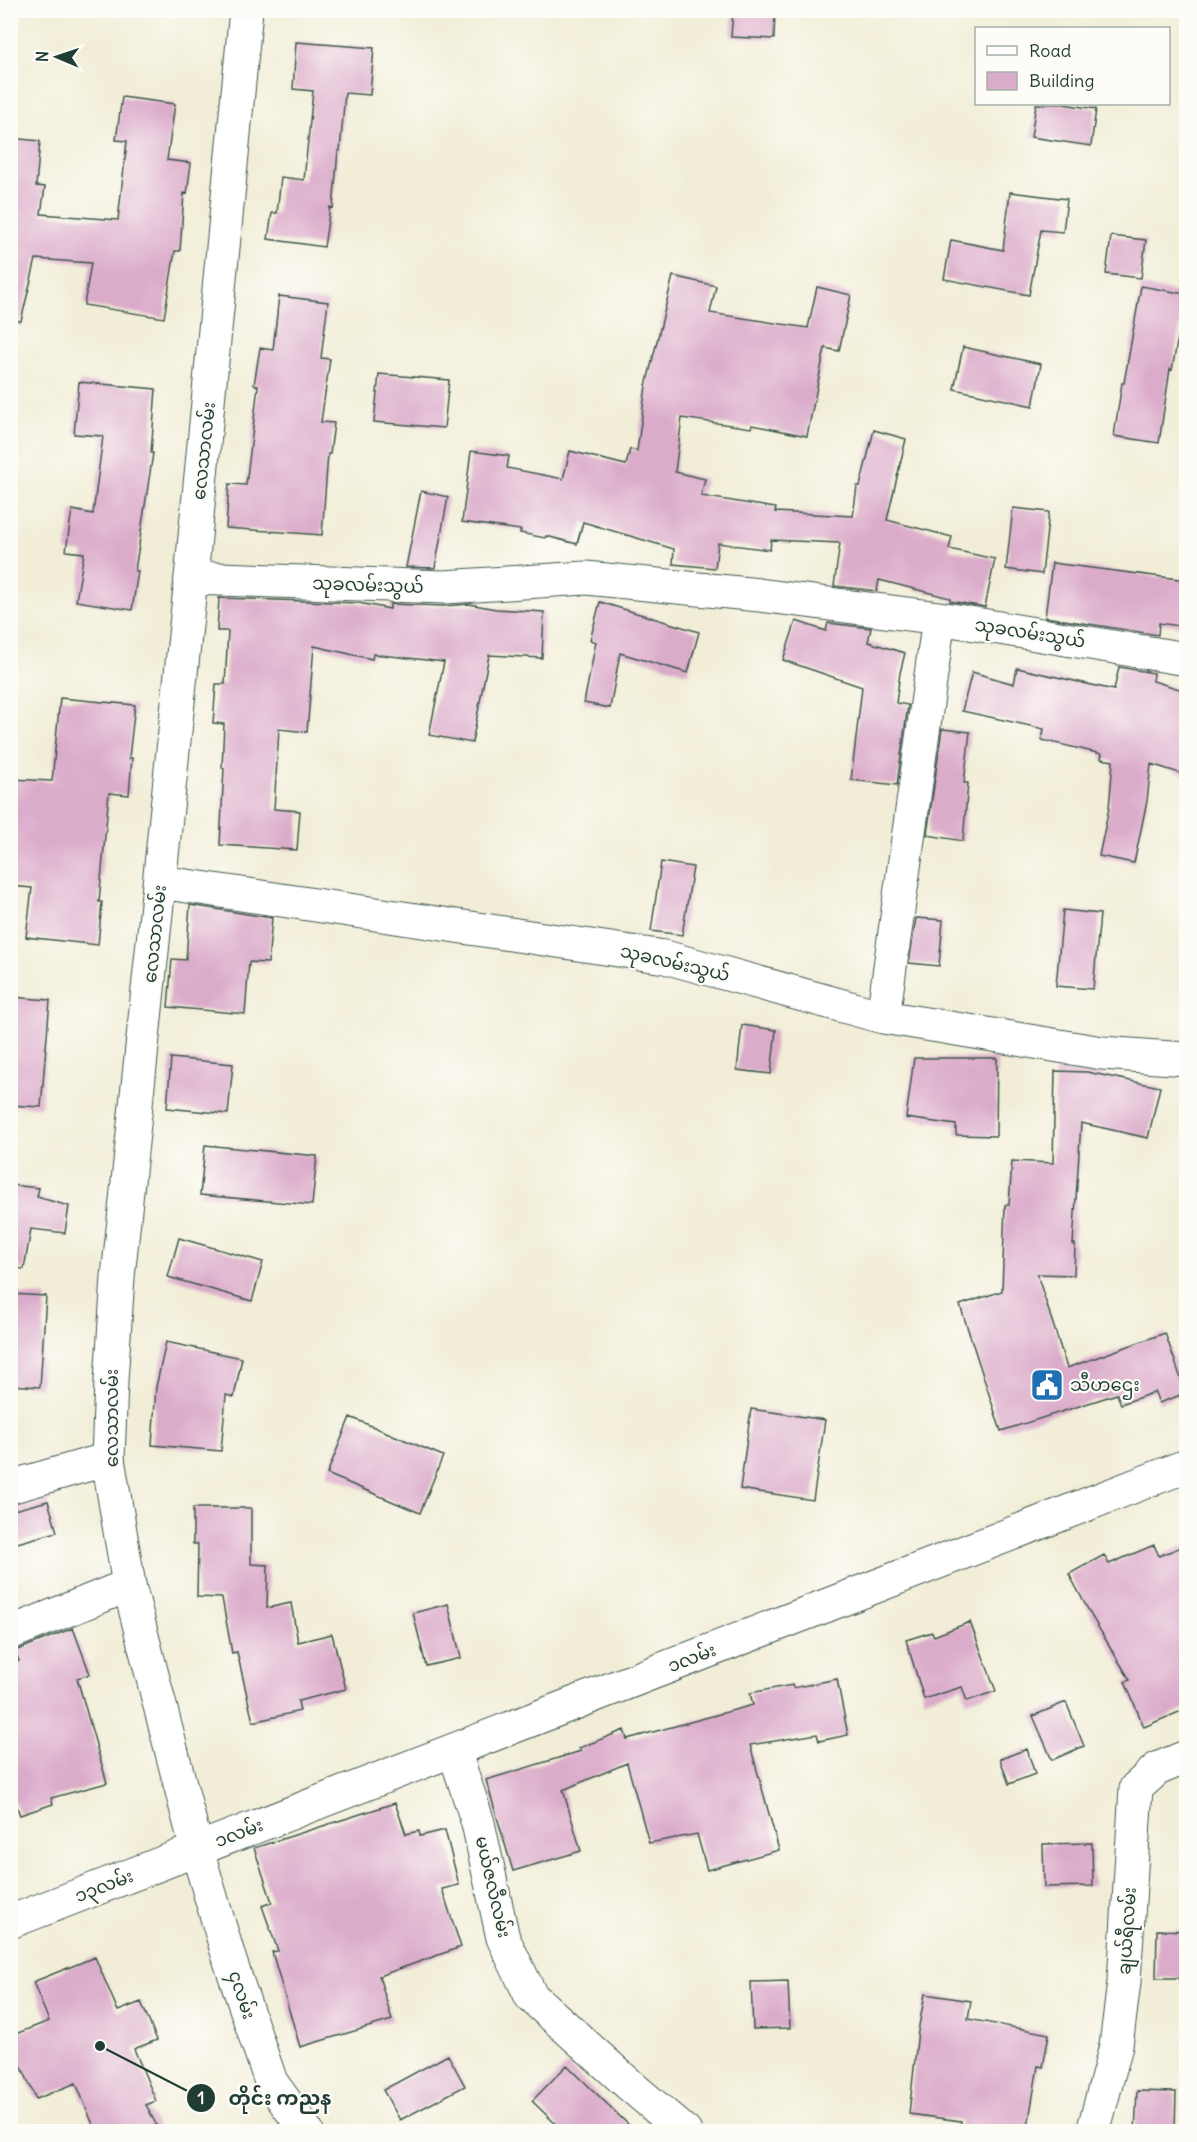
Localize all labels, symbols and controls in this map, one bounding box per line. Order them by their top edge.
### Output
north arrow [27,27,87,87]
legend [975,27,1170,105]
text: Road [1029,39,1072,62]
text: N [32,51,52,62]
text: Building [1029,69,1094,92]
street label: လေသာလမ်း [186,401,220,501]
street label: သုခလမ်းသွယ် [312,570,424,602]
street label: သုခလမ်းသွယ် [973,611,1087,657]
street label: လေသာလမ်း [137,884,171,984]
street label: သုခလမ်းသွယ် [617,938,732,990]
public building icon: သီဟဌေး [1029,1367,1065,1403]
street label: လေသာလမ်း [99,1369,123,1467]
place label: သီဟဌေး [1070,1371,1140,1400]
street label: ၁လမ်း [664,1637,719,1677]
street label: ၁လမ်း [211,1812,266,1852]
street label: မယ်ဇလီလမ်း [471,1833,518,1940]
street label: ၁၃လမ်း [71,1863,138,1911]
street label: ချယ်ရီလမ်း [1110,1886,1145,1976]
street label: ၄လမ်း [220,1967,262,2023]
callout: တိုင်း ကညန [186,2079,343,2117]
text: တိုင်း ကညန [229,2085,331,2114]
text: 1 [197,2086,205,2109]

